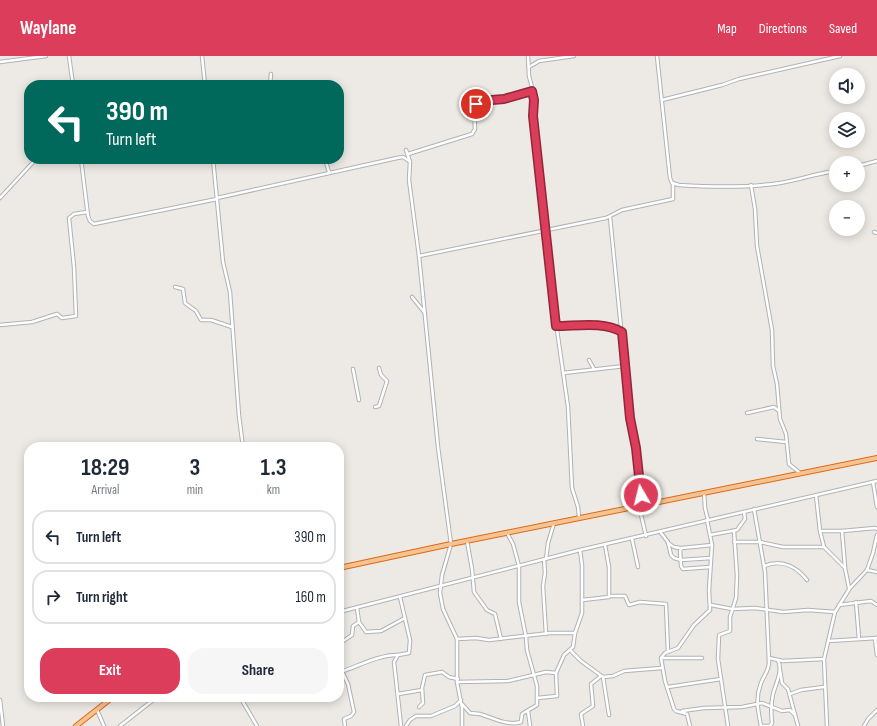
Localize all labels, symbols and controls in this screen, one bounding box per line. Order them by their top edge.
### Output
text: Waylane [20,17,76,40]
text: Map [717,20,737,37]
text: Directions [759,20,807,37]
text: Saved [829,20,857,37]
map controls [829,68,865,236]
button: sound [829,68,865,104]
pin [459,87,493,121]
icon: arrive [465,93,487,115]
text: 390 m [106,95,168,128]
icon: left [40,96,92,148]
button: layers [829,112,865,148]
text: Turn left [106,129,157,150]
button: + [829,156,865,192]
button: − [829,200,865,236]
text: 18:29 [81,453,129,482]
text: 3 [189,453,200,482]
text: 1.3 [260,453,287,482]
position arrow [620,474,662,516]
text: Arrival [91,482,119,498]
text: min [187,482,203,498]
text: km [267,482,280,498]
icon: left [42,526,64,548]
text: Turn left [76,528,121,547]
text: 390 m [294,528,326,547]
icon: right [42,586,64,608]
text: Turn right [76,588,128,607]
text: 160 m [295,588,326,607]
button: Exit [40,648,180,694]
button: Share [188,648,328,694]

